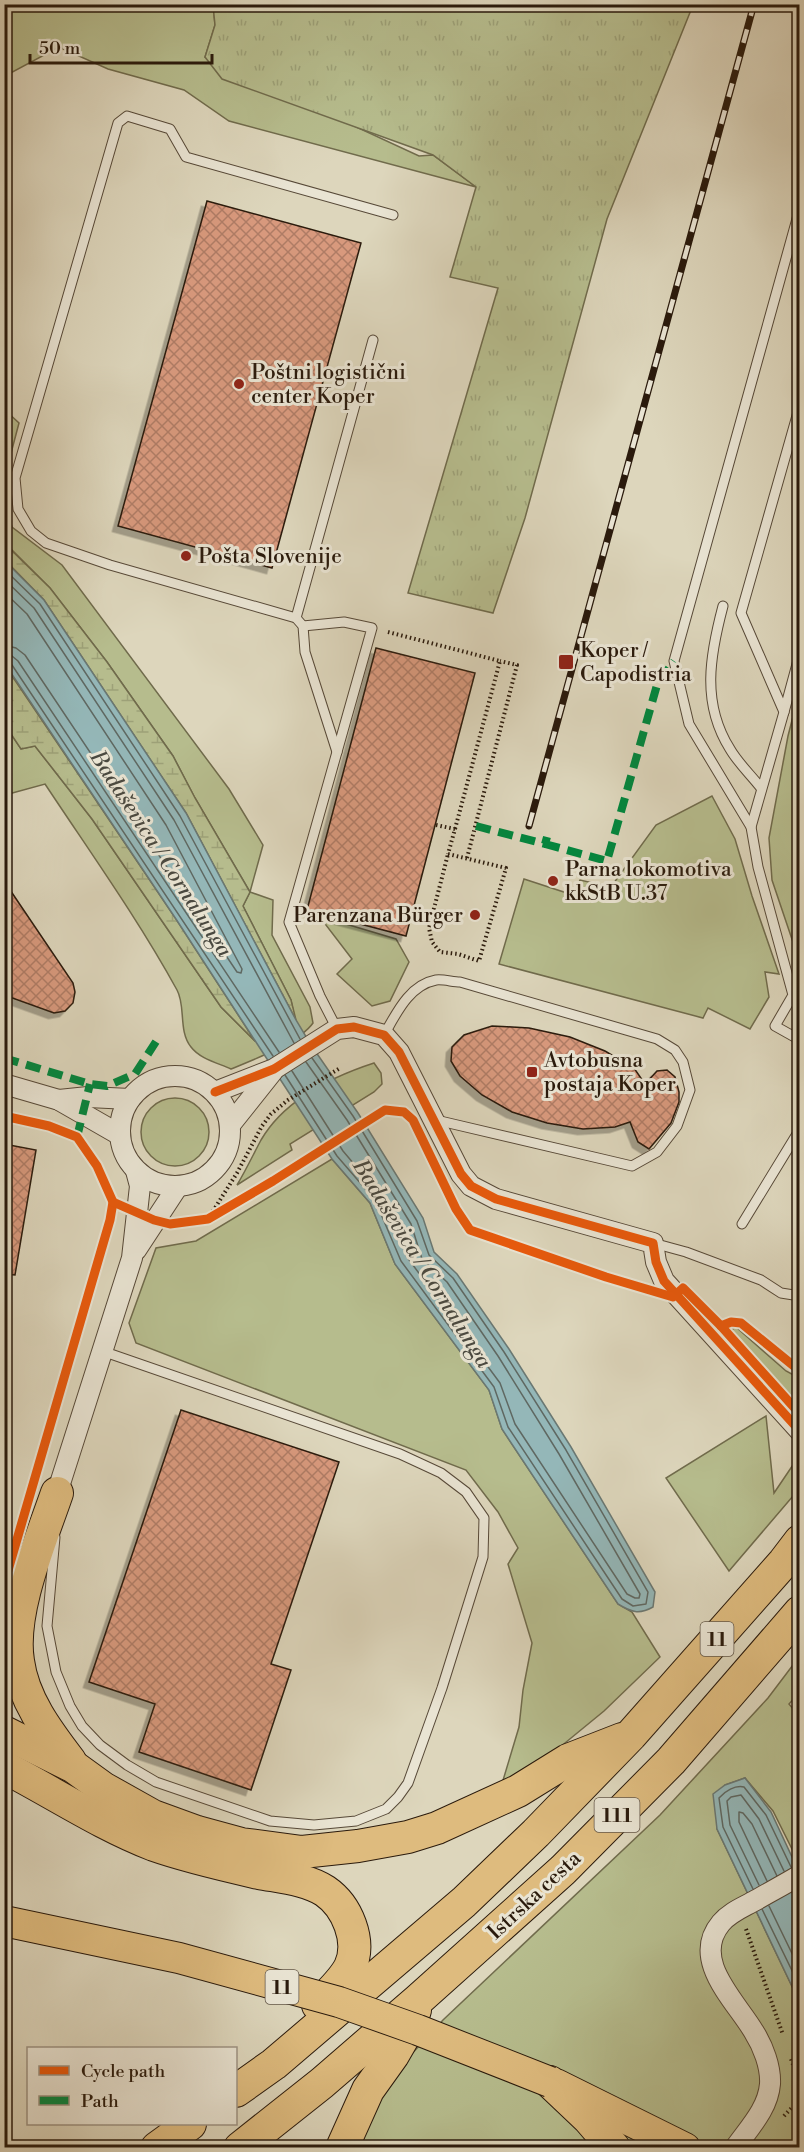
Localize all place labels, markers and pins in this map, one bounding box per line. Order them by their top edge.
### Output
place label: Poštni logistični center Koper [251,360,406,410]
marker: Poštni logistični center Koper [232,377,246,391]
place label: Pošta Slovenije [198,544,342,570]
marker: Pošta Slovenije [179,549,193,563]
place label: Koper / Capodistria [580,638,692,688]
marker: Koper / Capodistria [557,653,575,671]
place label: Parna lokomotiva kkStB U.37 [565,857,732,907]
marker: Parna lokomotiva kkStB U.37 [546,874,560,888]
place label: Parenzana Bürger [293,903,463,929]
marker: Parenzana Bürger [468,908,482,922]
place label: Avtobusna postaja Koper [543,1048,676,1098]
marker: Avtobusna postaja Koper [525,1065,539,1079]

